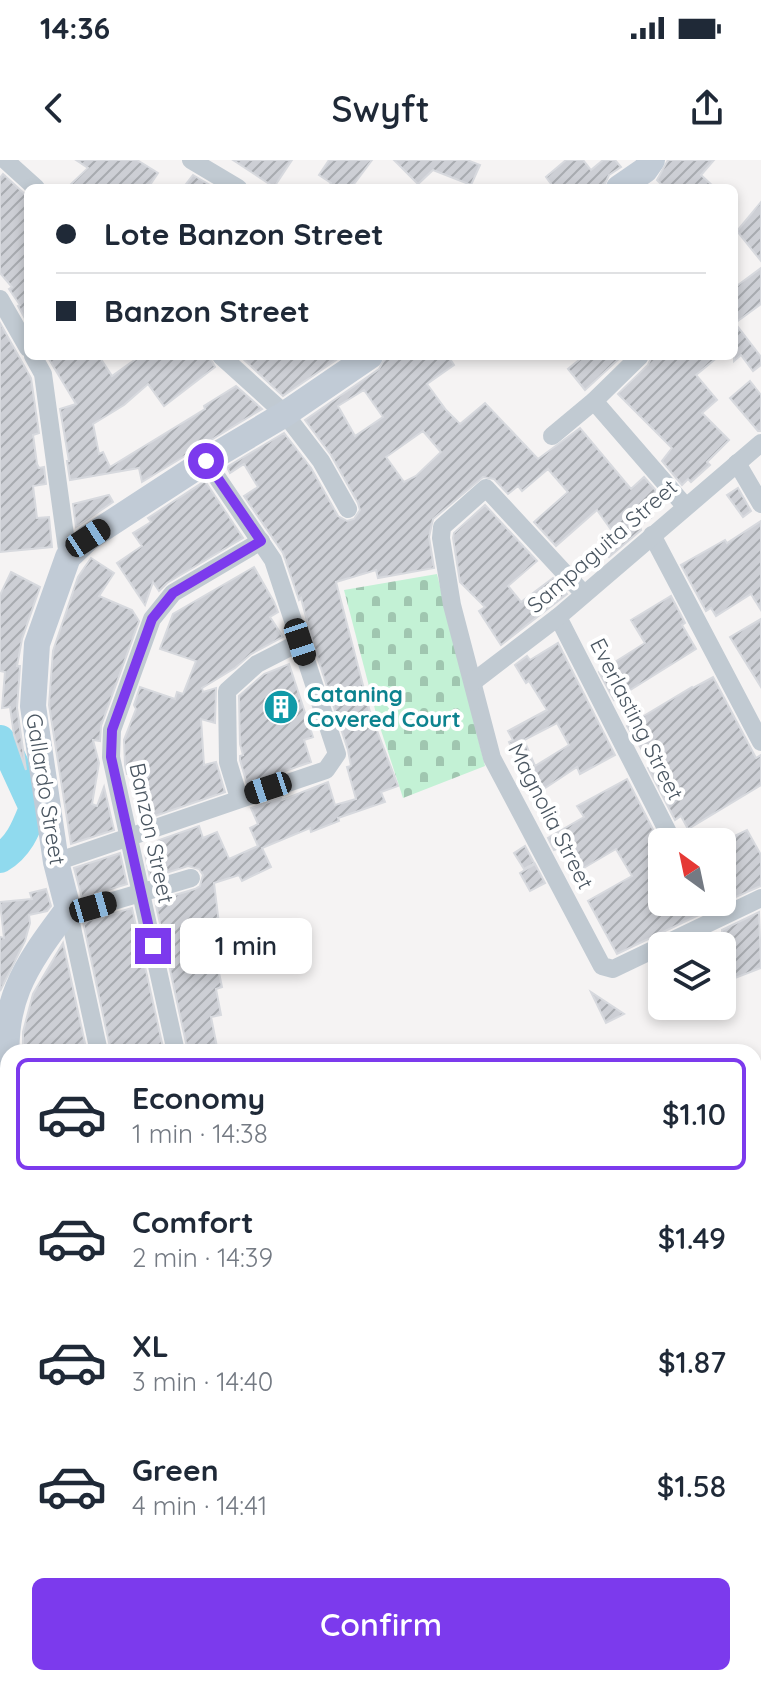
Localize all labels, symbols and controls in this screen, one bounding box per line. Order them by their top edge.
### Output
text: 14:36 [40,9,110,47]
icon: back [32,86,76,130]
text: Swyft [331,86,430,131]
icon: share [685,86,729,130]
text: Lote Banzon Street [104,215,384,253]
text: Banzon Street [104,292,310,330]
route start [188,443,224,479]
street label: Sampaguita Street [521,473,683,619]
car [61,515,115,561]
car [281,615,319,669]
street label: Everlasting Street [584,633,690,805]
place label: Cataning Covered Court [307,680,461,733]
building icon: Cataning Covered Court [262,688,300,726]
street label: Gallardo Street [20,711,72,867]
street label: Magnolia Street [502,738,600,894]
street label: Banzon Street [123,760,181,906]
car [241,769,295,807]
north arrow [648,828,736,916]
map controls [648,828,736,1020]
car [67,889,119,925]
callout: 1 min [181,918,313,974]
route end [135,928,171,964]
text: 1 min [215,929,277,962]
button: layers [648,932,736,1020]
icon: car [36,1078,108,1150]
text: Economy [132,1079,265,1117]
text: $1.10 [662,1095,726,1133]
text: 1 min · 14:38 [132,1117,268,1150]
icon: car [36,1202,108,1274]
text: Comfort [132,1203,253,1241]
text: $1.49 [658,1219,726,1257]
text: 2 min · 14:39 [132,1241,273,1274]
icon: car [36,1326,108,1398]
text: XL [132,1327,169,1365]
text: $1.87 [658,1343,726,1381]
text: 3 min · 14:40 [132,1365,273,1398]
icon: car [36,1450,108,1522]
text: Green [132,1451,219,1489]
text: $1.58 [657,1467,726,1505]
text: 4 min · 14:41 [132,1489,267,1522]
button: Confirm [32,1578,730,1670]

